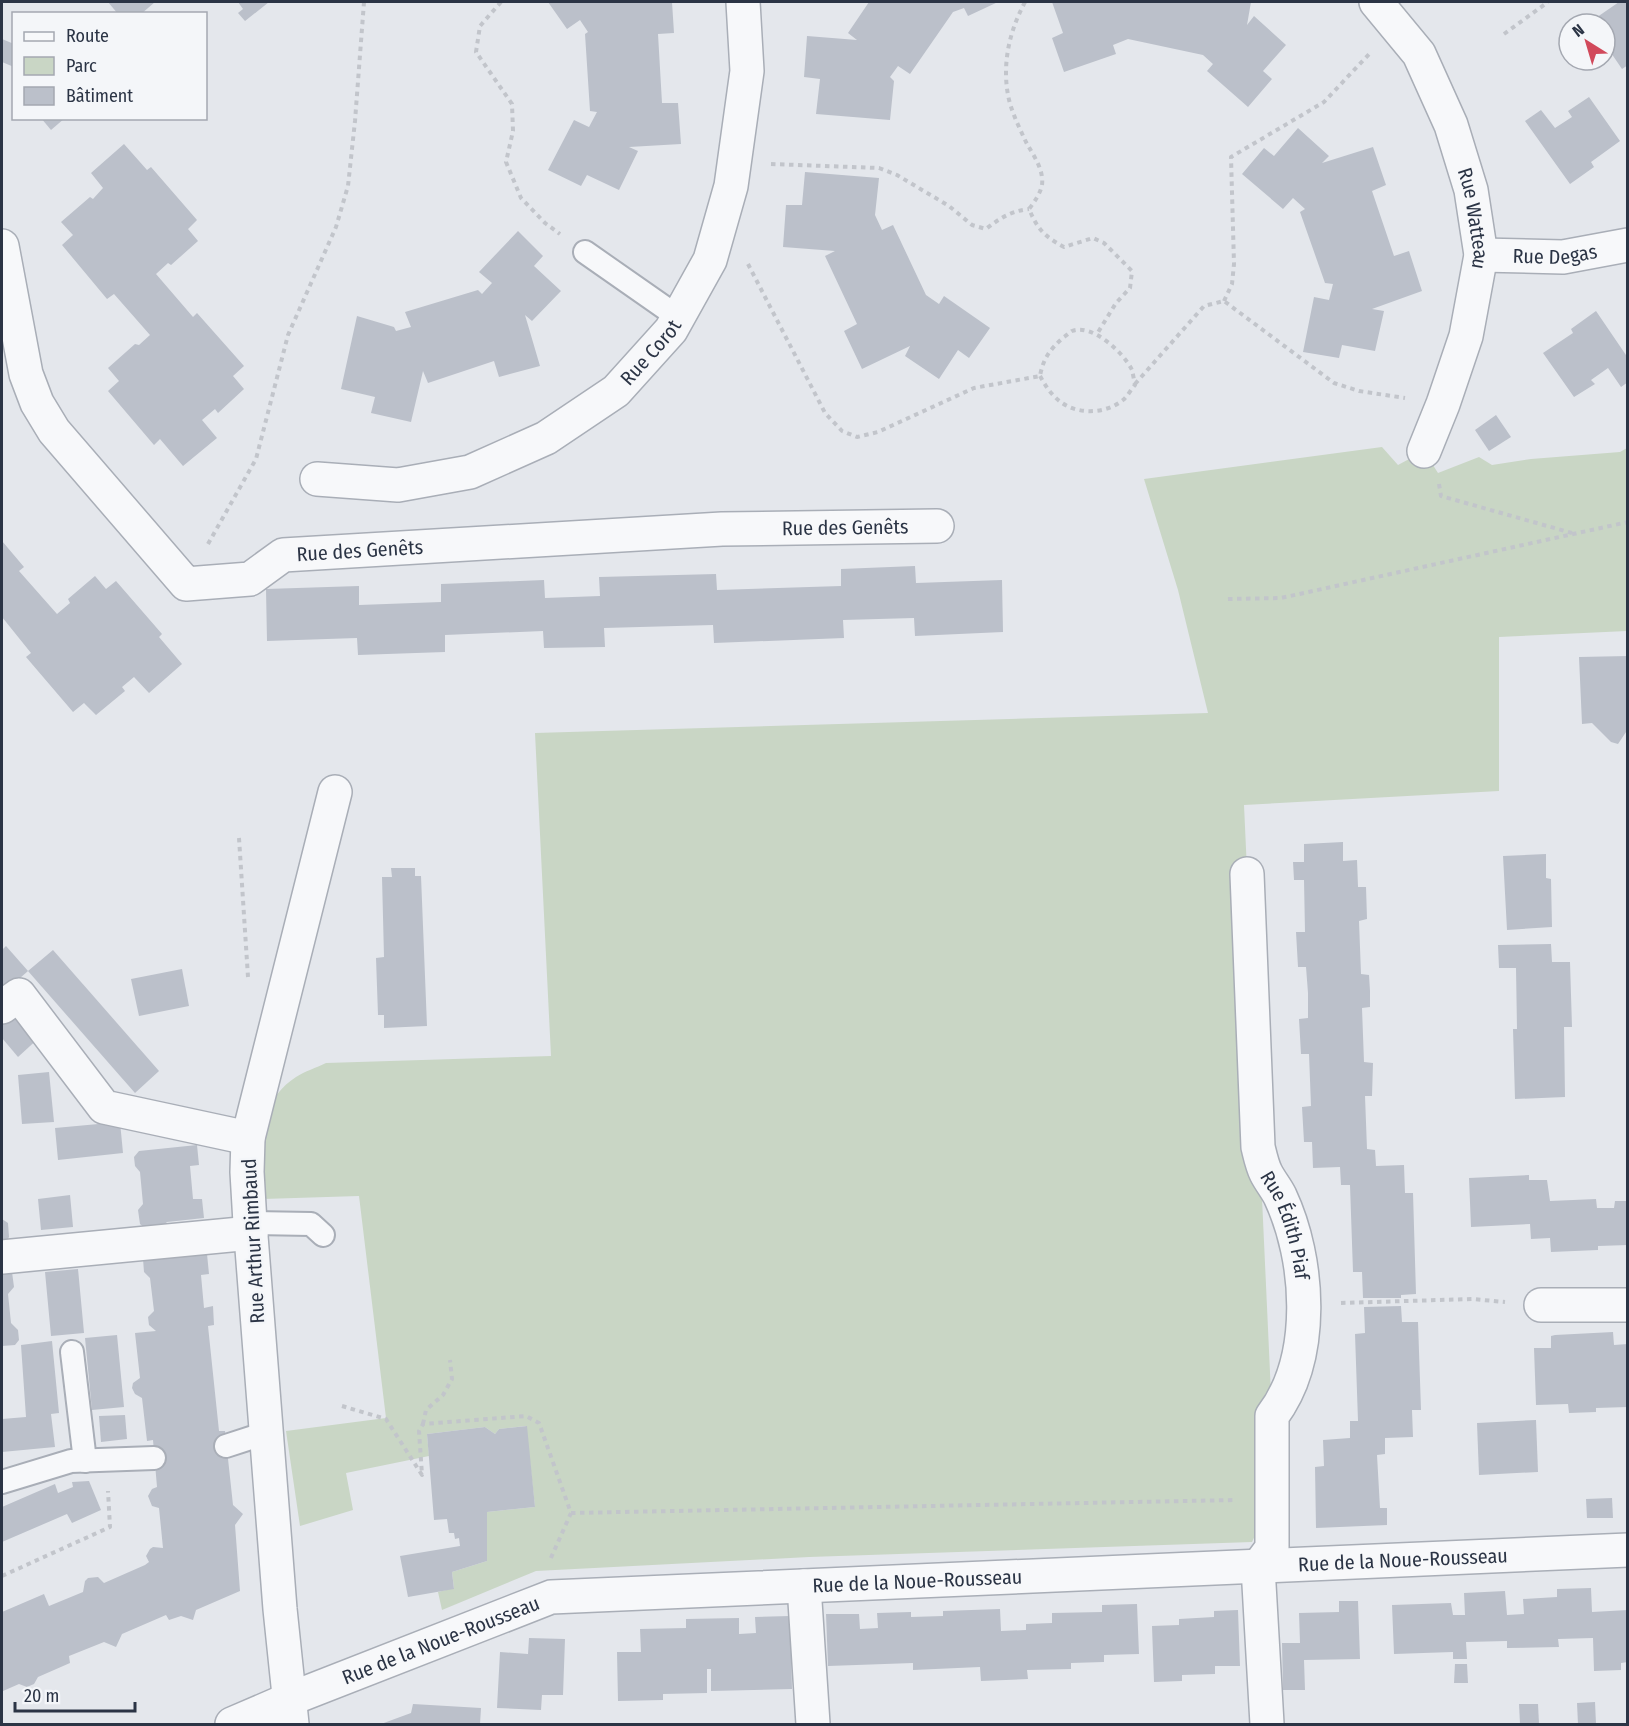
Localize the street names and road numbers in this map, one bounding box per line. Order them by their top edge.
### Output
street label: Rue Watteau [1453,165,1493,271]
street label: Rue Degas [1512,239,1599,269]
street label: Rue Corot [615,315,686,390]
street label: Rue des Genêts [782,514,909,540]
street label: Rue des Genêts [296,535,424,566]
street label: Rue Arthur Rimbaud [237,1158,269,1324]
street label: Rue Édith Piaf [1255,1167,1314,1283]
street label: Rue de la Noue-Rousseau [1297,1543,1508,1576]
street label: Rue de la Noue-Rousseau [812,1564,1023,1598]
street label: Rue de la Noue-Rousseau [339,1591,543,1689]

